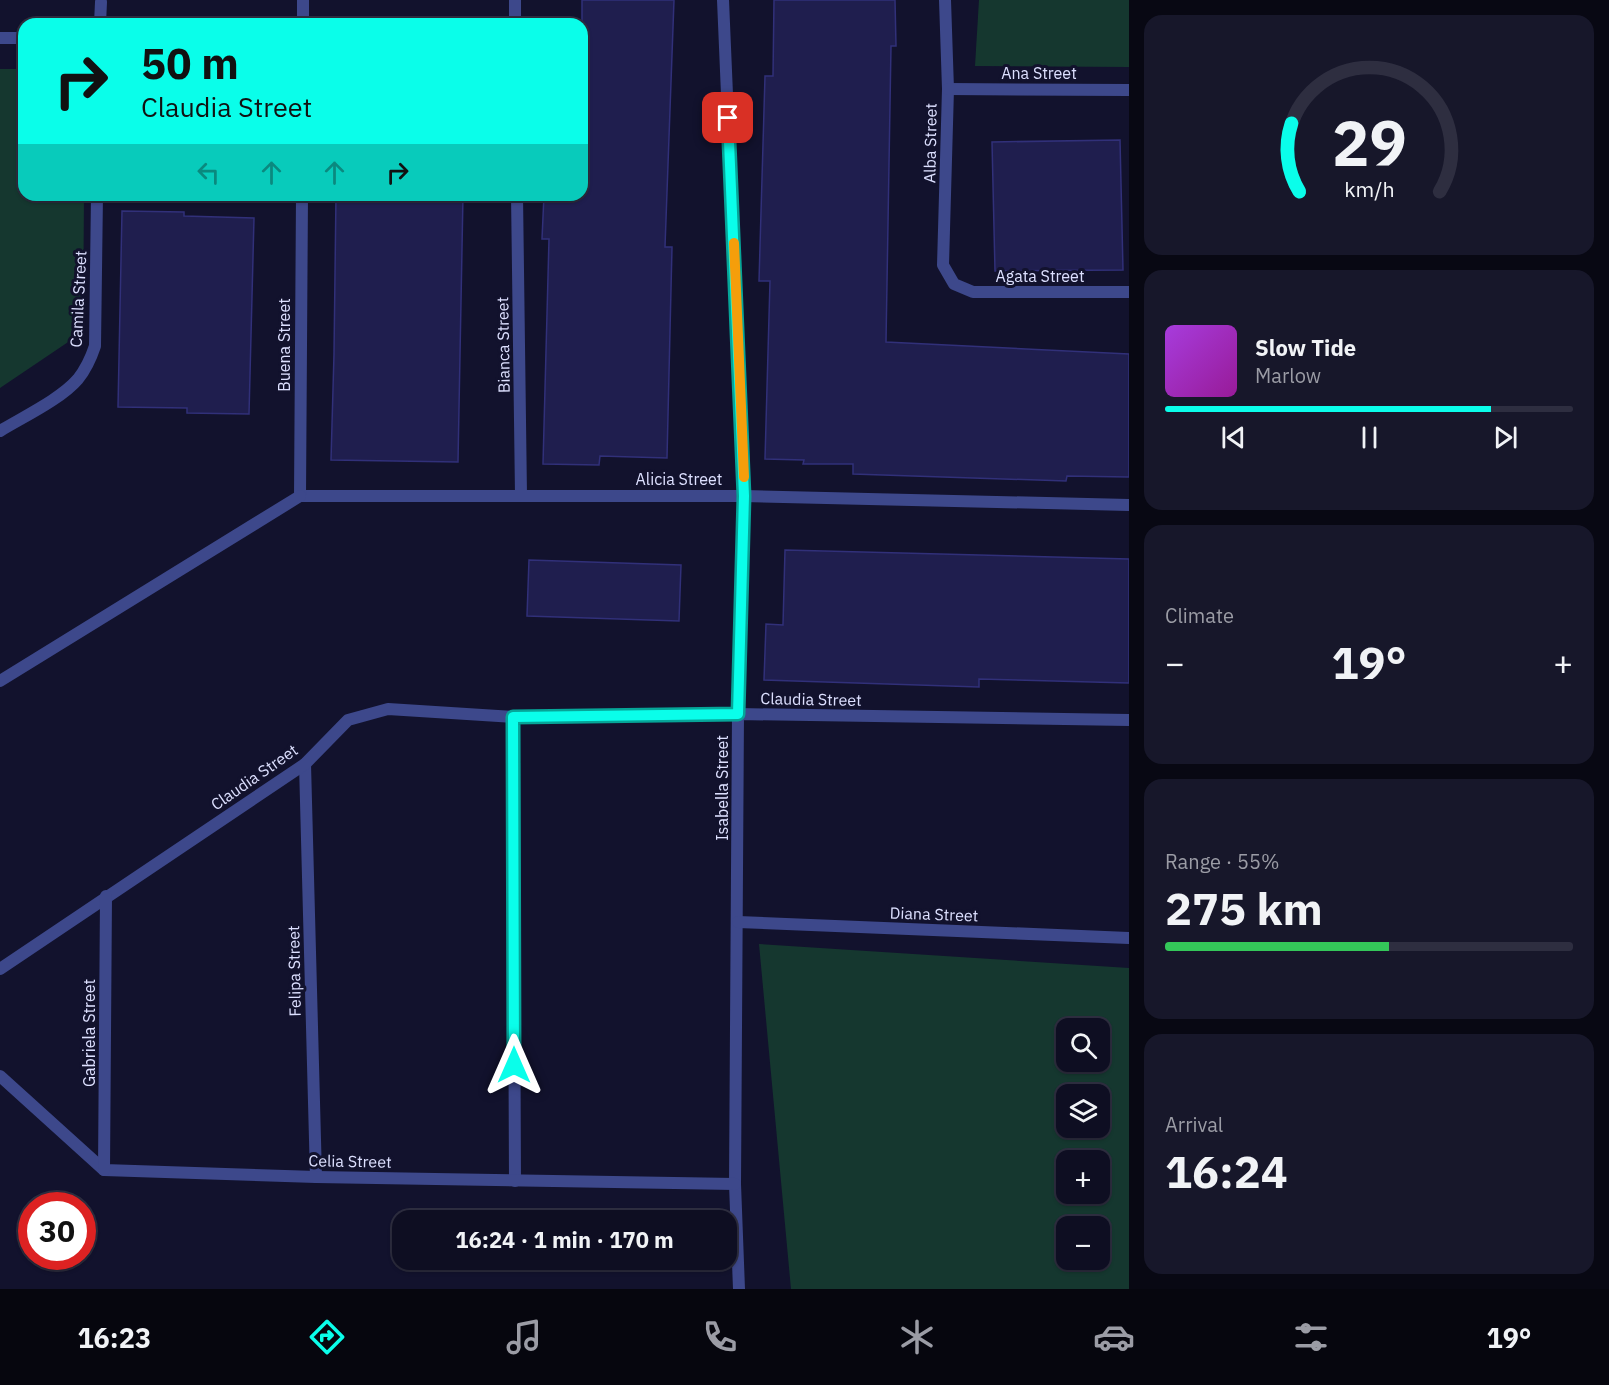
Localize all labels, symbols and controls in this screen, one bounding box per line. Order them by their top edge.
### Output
text: 50 m [141,36,239,91]
icon: right [42,42,120,120]
street label: Ana Street [1001,63,1077,83]
text: Claudia Street [141,89,312,124]
pin [702,92,753,143]
icon: arrive [711,101,744,134]
text: 29 [1332,102,1406,183]
street label: Alba Street [919,103,941,183]
icon: left [192,156,225,189]
icon: ahead [255,156,288,189]
icon: ahead [318,156,351,189]
icon: right [381,156,414,189]
text: km/h [1344,175,1394,203]
street label: Camila Street [65,250,91,348]
street label: Agata Street [995,266,1085,286]
street label: Bianca Street [492,297,514,393]
street label: Buena Street [274,298,294,392]
text: Slow Tide [1255,333,1356,362]
text: Marlow [1255,362,1321,389]
icon: previous [1217,421,1250,454]
icon: pause [1353,421,1386,454]
icon: next [1489,421,1522,454]
street label: Alicia Street [636,469,722,489]
text: Climate [1165,602,1234,629]
text: 19° [1331,633,1407,691]
text: − [1165,641,1185,684]
text: + [1553,641,1573,684]
street label: Claudia Street [760,688,862,710]
street label: Isabella Street [712,735,732,841]
street label: Claudia Street [207,740,301,814]
text: Range · 55% [1165,848,1280,875]
text: 275 km [1165,879,1323,937]
street label: Diana Street [889,902,979,926]
street label: Felipa Street [283,925,305,1017]
street label: Gabriela Street [79,979,99,1087]
map controls [1056,1018,1110,1270]
button: search [1056,1018,1110,1072]
position arrow [482,1033,546,1097]
button: layers [1056,1084,1110,1138]
text: Arrival [1165,1111,1223,1138]
text: 16:24 [1165,1142,1288,1200]
street label: Celia Street [308,1150,392,1172]
button: + [1056,1150,1110,1204]
speed limit sign: 30 [18,1192,96,1270]
button: − [1056,1216,1110,1270]
text: 16:24 · 1 min · 170 m [455,1225,674,1254]
icon: directions [306,1316,348,1358]
icon: music [503,1316,545,1358]
icon: phone [699,1316,741,1358]
icon: climate [896,1316,938,1358]
icon: car [1093,1316,1135,1358]
icon: filters [1290,1316,1332,1358]
text: 16:23 [77,1320,151,1355]
text: 19° [1486,1320,1532,1355]

